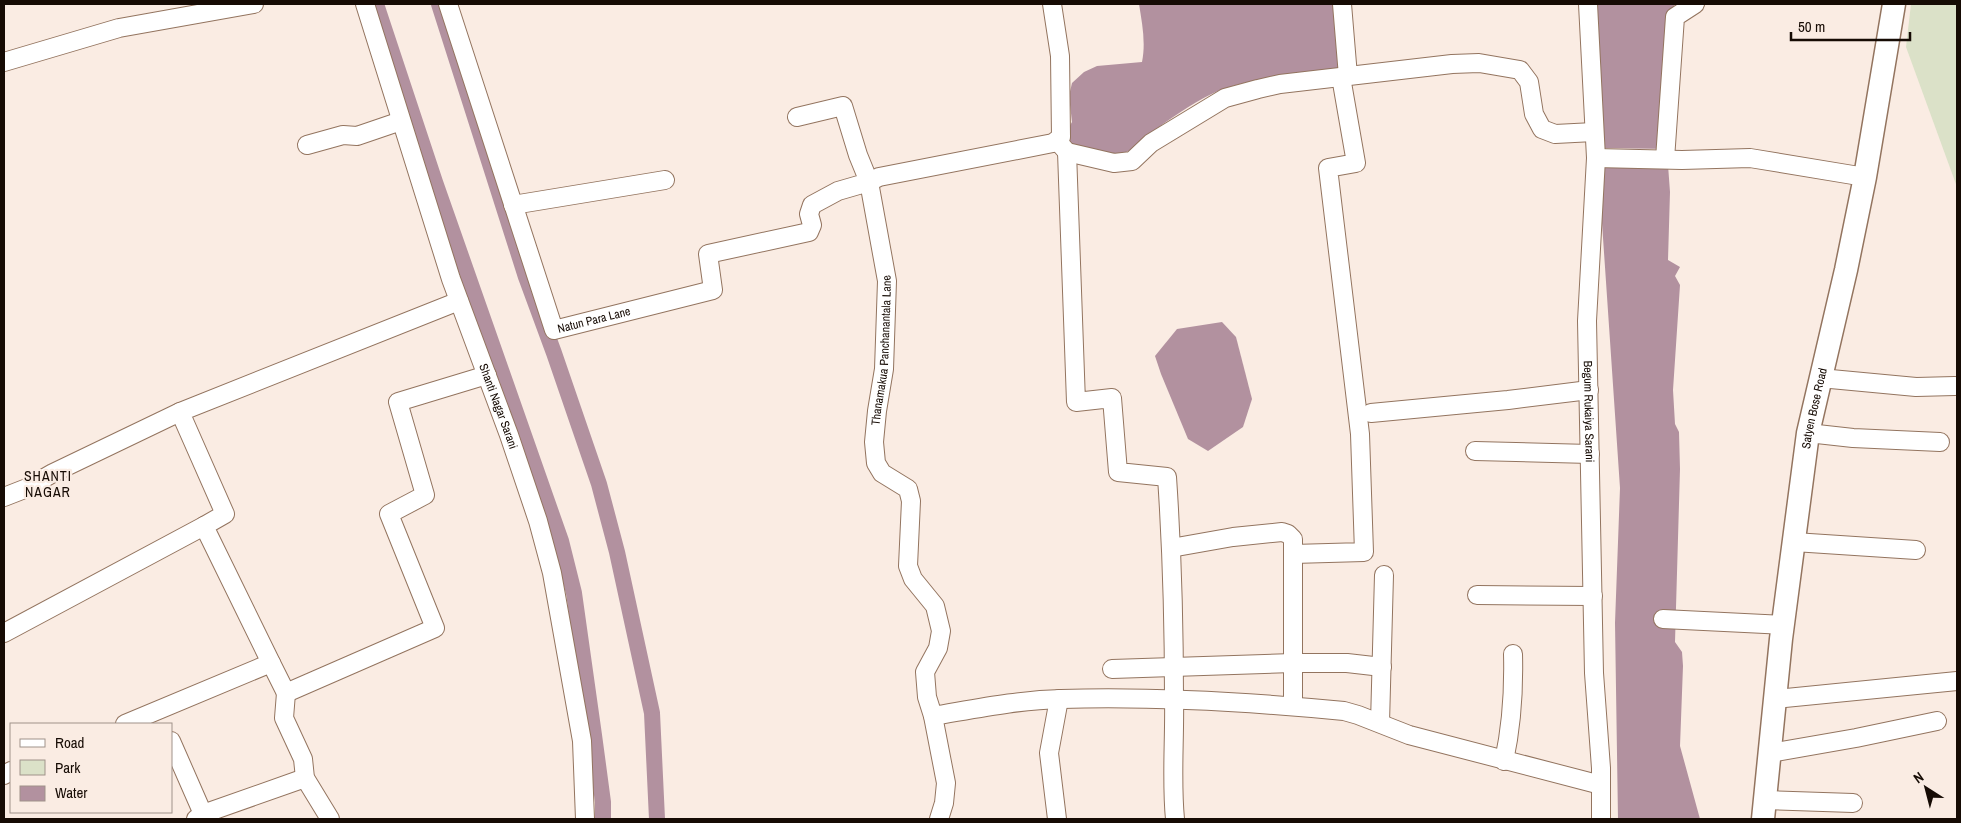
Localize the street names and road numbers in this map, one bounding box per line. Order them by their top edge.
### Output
street label: Thanamakua Panchanantala Lane [868,274,895,426]
street label: Natun Para Lane [556,303,632,337]
street label: Begum Rukaiya Sarani [1580,360,1598,463]
street label: Shanti Nagar Sarani [475,361,521,451]
street label: Satyen Bose Road [1798,366,1831,450]

